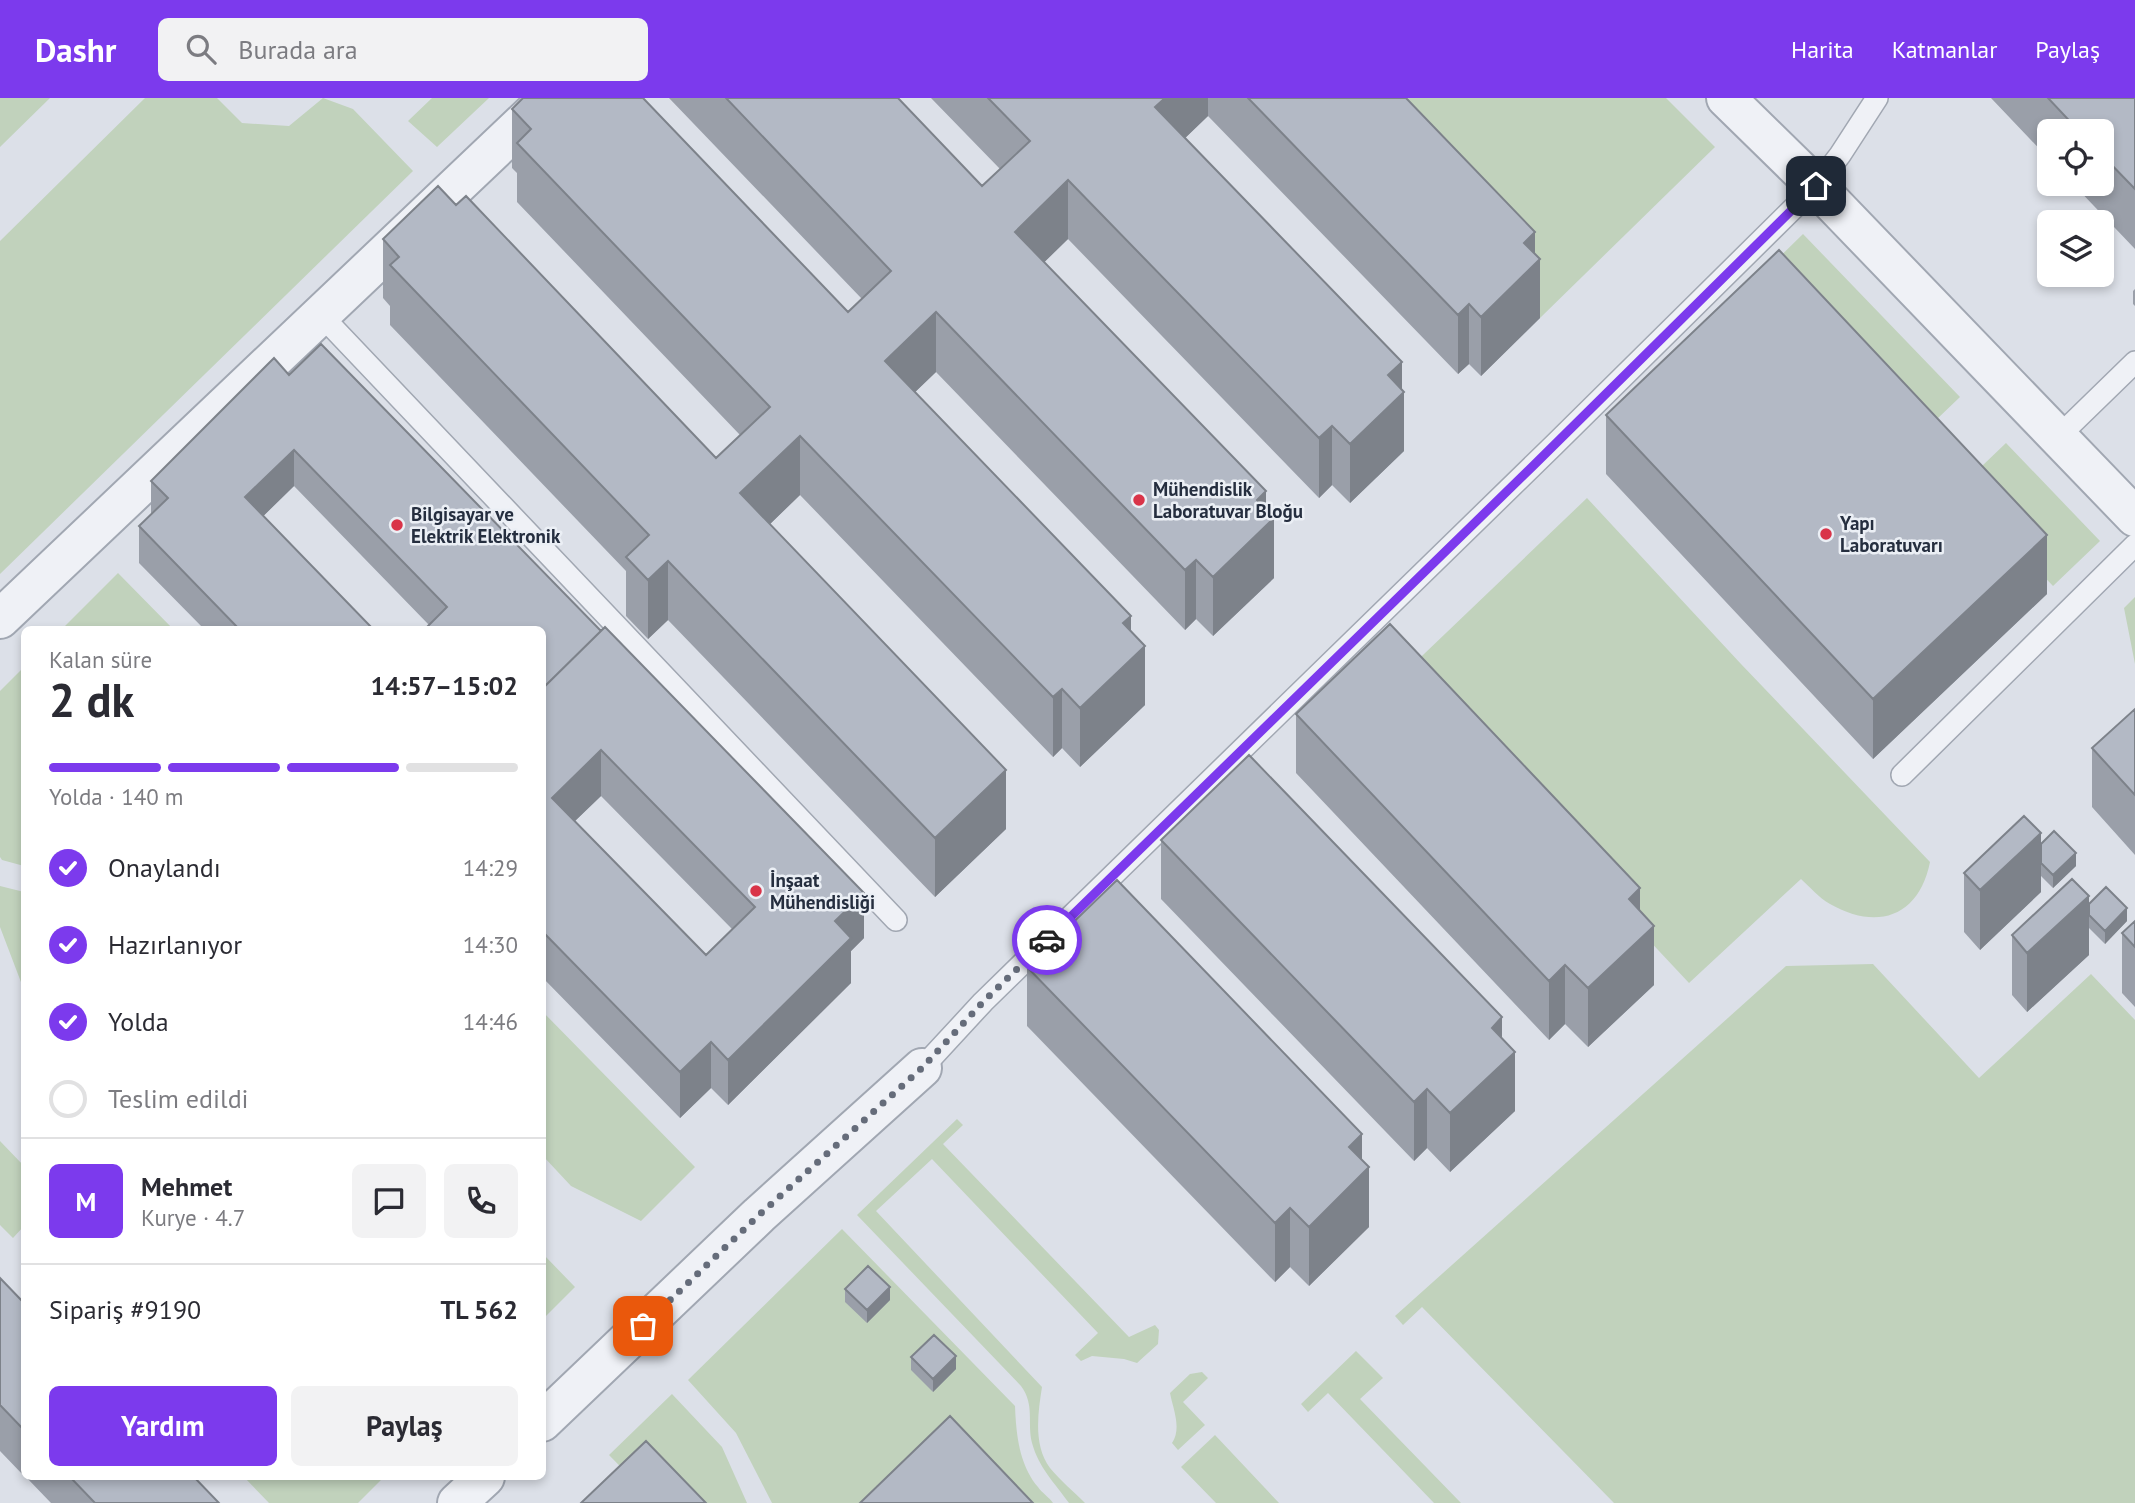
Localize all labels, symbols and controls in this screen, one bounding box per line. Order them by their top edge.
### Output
search box [158,18,648,81]
text: Dashr [35,28,116,71]
icon: search [182,30,220,68]
text: Burada ara [238,33,358,66]
text: Harita [1791,34,1854,65]
text: Katmanlar [1892,34,1997,65]
text: Paylaş [2035,34,2100,65]
map controls [2037,119,2114,287]
button: locate [2037,119,2114,196]
pin [1786,156,1846,216]
icon: home [1797,167,1835,205]
button: layers [2037,210,2114,287]
place label: Mühendislik Laboratuvar Bloğu [1153,477,1303,523]
marker: Mühendislik Laboratuvar Bloğu [1131,492,1147,508]
place label: Bilgisayar ve Elektrik Elektronik [411,502,561,548]
place label: Yapı Laboratuvarı [1839,511,1943,557]
marker: Bilgisayar ve Elektrik Elektronik [389,517,405,533]
marker: Yapı Laboratuvarı [1818,526,1834,542]
text: Kalan süre [49,645,152,674]
text: 14:57–15:02 [371,669,518,702]
text: 2 dk [49,670,134,730]
text: Yolda · 140 m [49,782,184,811]
icon: check [49,849,87,887]
text: Onaylandı [108,851,221,884]
text: 14:29 [463,853,518,882]
place label: İnşaat Mühendisliği [770,868,875,914]
marker: İnşaat Mühendisliği [748,883,764,899]
courier [1012,905,1082,975]
icon: car [1028,921,1066,959]
icon: check [49,926,87,964]
text: Hazırlanıyor [108,928,242,961]
text: 14:30 [463,930,518,959]
icon: check [49,1003,87,1041]
text: Yolda [108,1005,169,1038]
text: 14:46 [463,1007,518,1036]
text: Teslim edildi [108,1082,249,1115]
button: chat [352,1164,426,1238]
button: phone [444,1164,518,1238]
text: Mehmet [141,1170,232,1203]
text: M [76,1185,96,1218]
text: Kurye · 4.7 [141,1203,245,1232]
text: Sipariş #9190 [49,1293,201,1326]
text: TL 562 [440,1293,518,1326]
pin [613,1296,673,1356]
icon: bag [624,1307,662,1345]
button: Yardım [49,1386,277,1466]
button: Paylaş [291,1386,518,1466]

